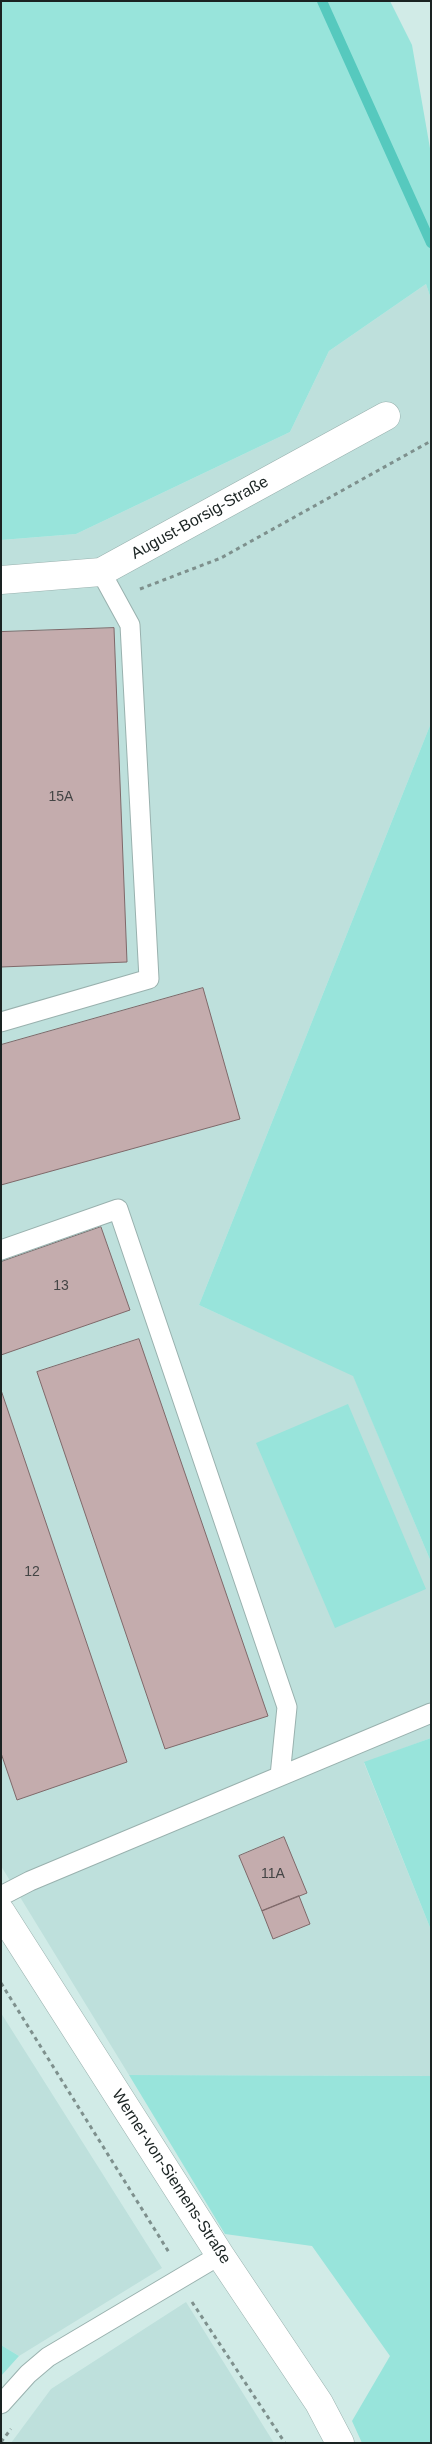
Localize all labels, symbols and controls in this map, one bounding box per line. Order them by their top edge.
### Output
street label: August-Borsig-Straße [128,472,272,564]
house number: 15A [49,789,73,805]
house number: 13 [53,1278,69,1294]
house number: 12 [24,1564,40,1580]
house number: 11A [261,1866,285,1882]
street label: Werner-von-Siemens-Straße [107,2086,235,2268]

